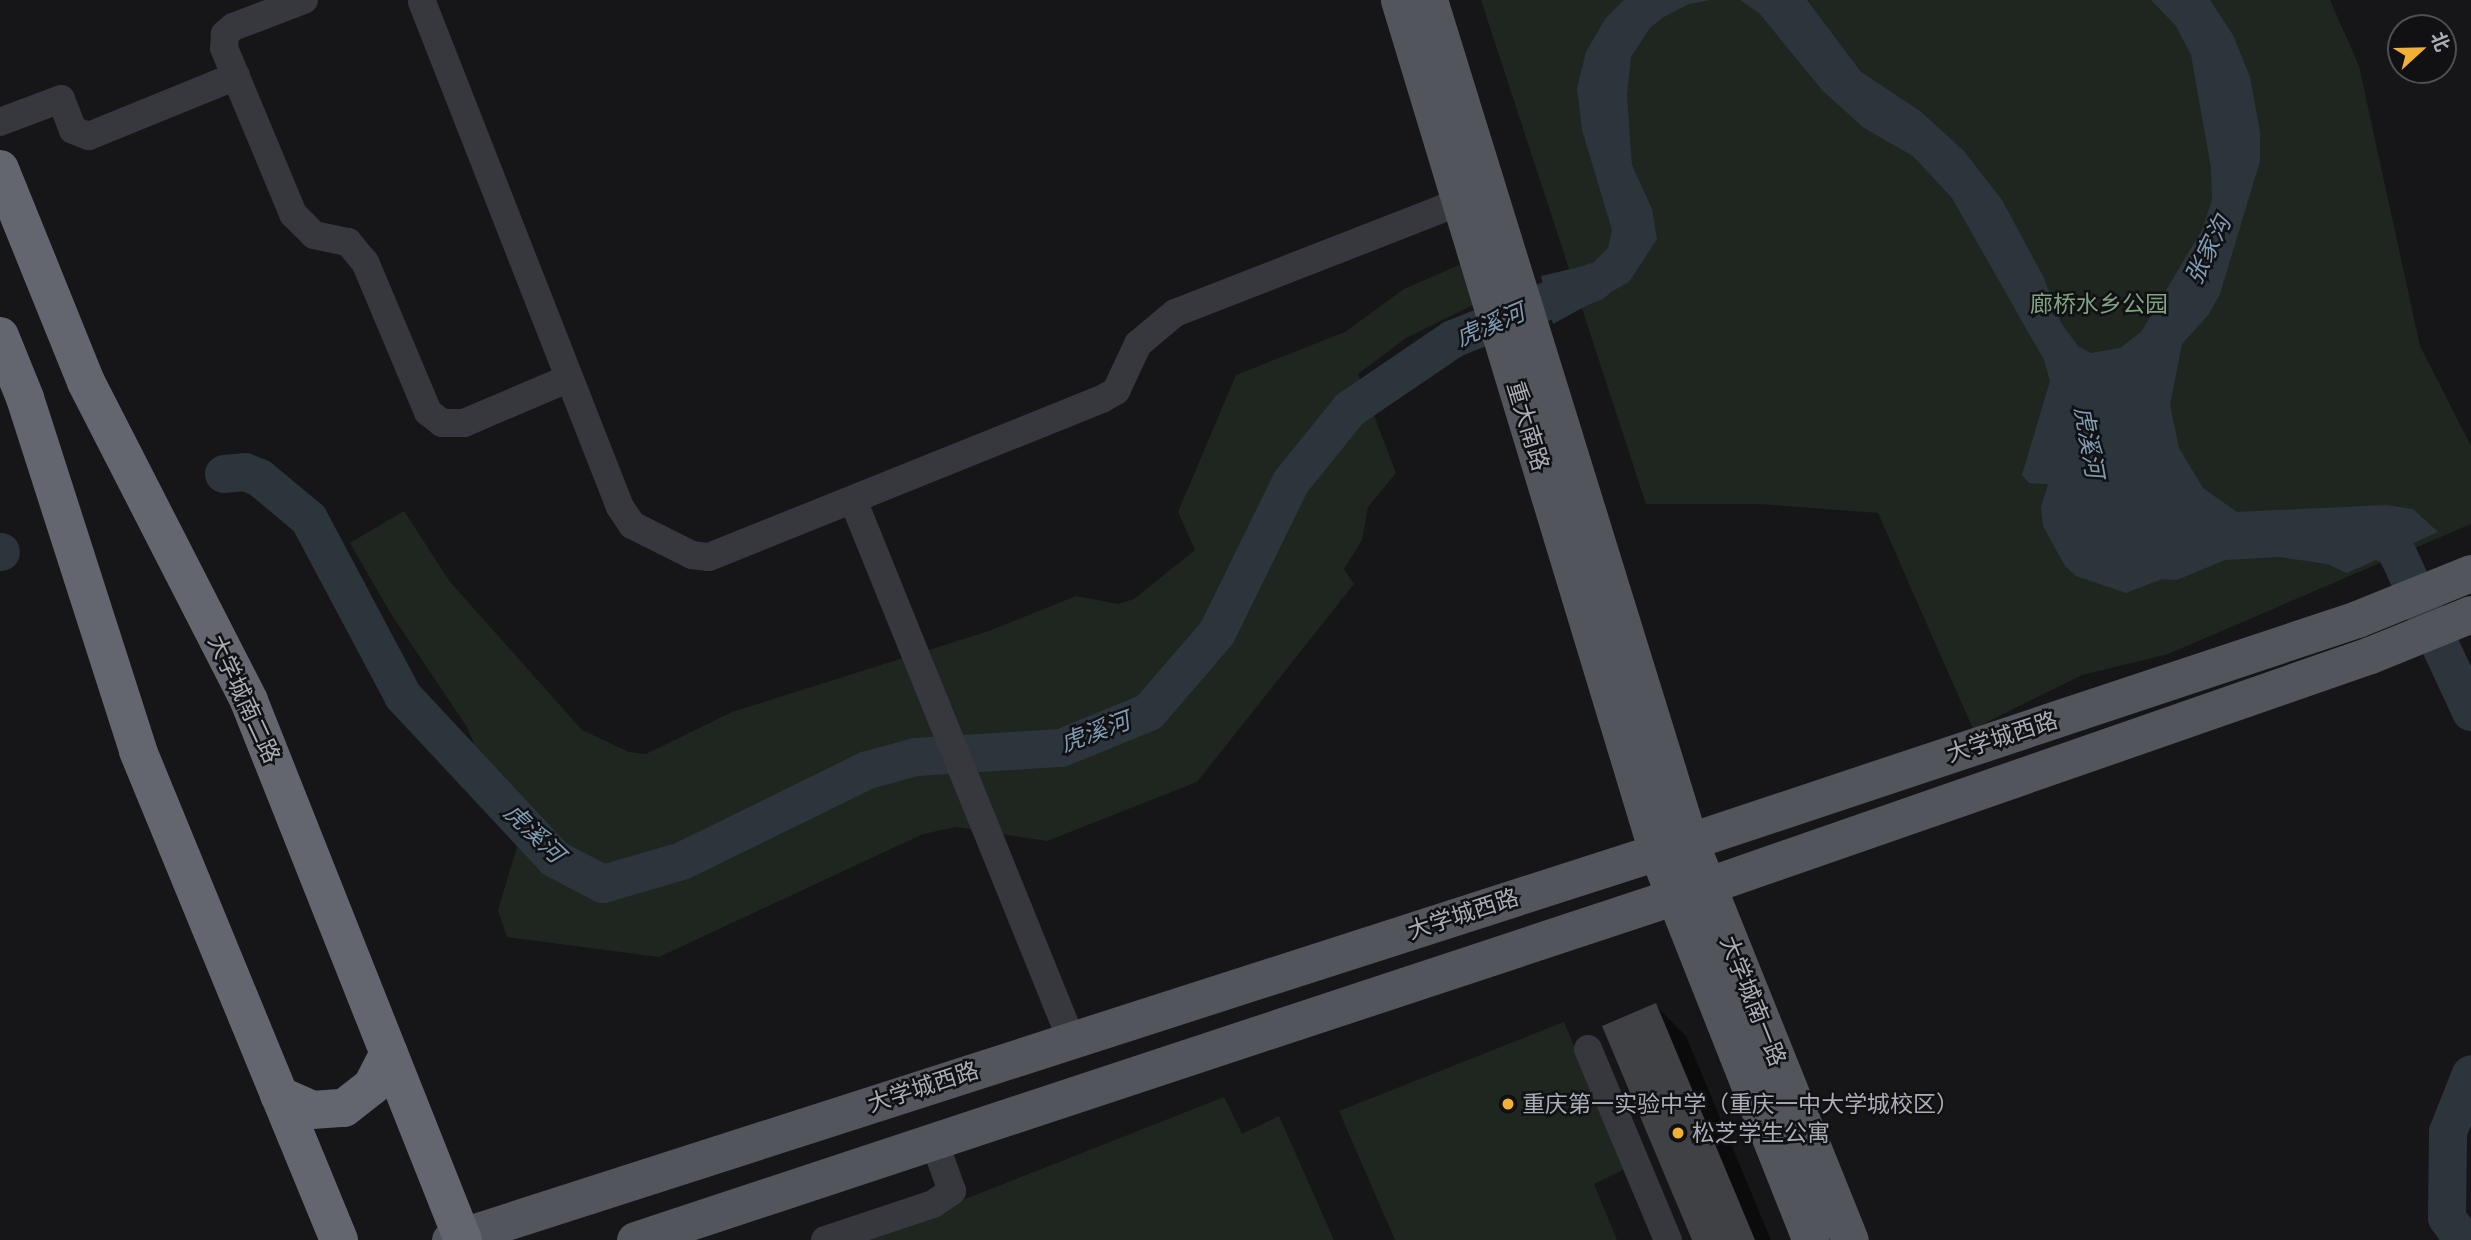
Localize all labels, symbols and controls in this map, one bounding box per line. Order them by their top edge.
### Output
north arrow [2387,14,2457,84]
text: 北 [2424,28,2456,56]
water label: 张家沟 [2179,211,2237,289]
park label: 廊桥水乡公园 [2030,290,2168,318]
water label: 虎溪河 [1451,298,1529,352]
street label: 重大南路 [1501,378,1555,474]
water label: 虎溪河 [2069,404,2109,480]
street label: 大学城南二路 [202,631,286,767]
water label: 虎溪河 [1056,706,1134,758]
street label: 大学城西路 [1943,706,2061,768]
water label: 虎溪河 [498,798,570,868]
street label: 大学城西路 [1404,883,1522,945]
street label: 大学城南一路 [1714,932,1792,1070]
street label: 大学城西路 [864,1056,982,1118]
place label: 重庆第一实验中学（重庆一中大学城校区） [1522,1090,1959,1118]
marker: 重庆第一实验中学（重庆一中大学城校区） [1500,1096,1516,1112]
place label: 松芝学生公寓 [1692,1119,1830,1147]
marker: 松芝学生公寓 [1670,1125,1686,1141]

